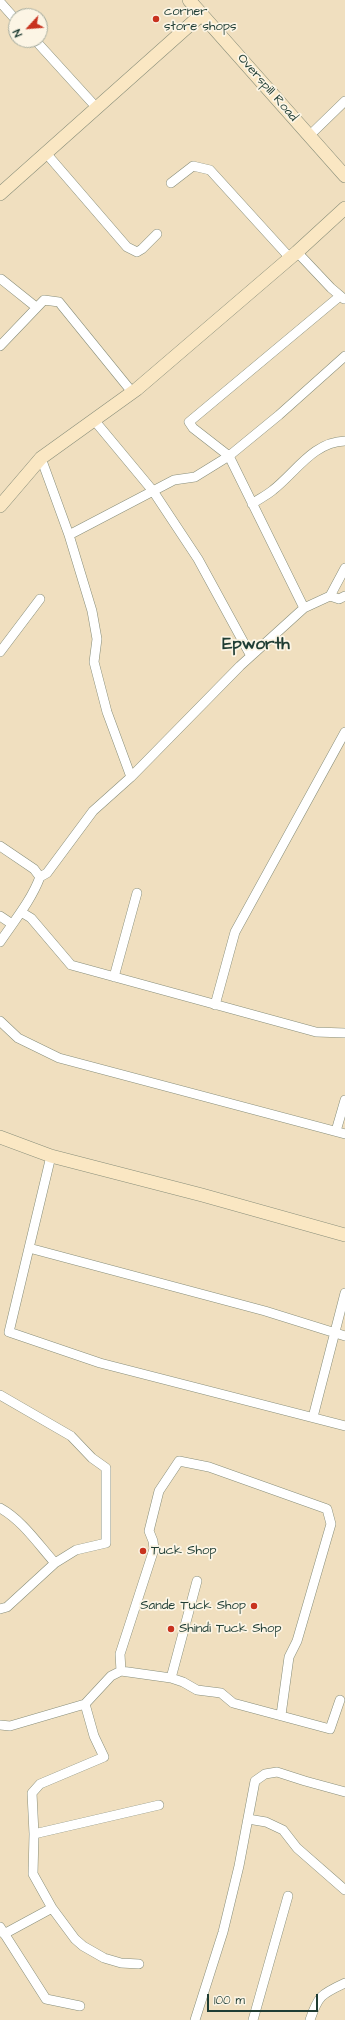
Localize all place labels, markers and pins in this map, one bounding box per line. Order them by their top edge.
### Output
place label: corner store shops [164,4,237,35]
marker: corner store shops [151,14,161,24]
place label: Tuck Shop [151,1543,216,1559]
marker: Tuck Shop [138,1546,148,1556]
place label: Sande Tuck Shop [140,1598,246,1614]
marker: Sande Tuck Shop [249,1601,259,1611]
place label: Shindi Tuck Shop [179,1621,282,1637]
marker: Shindi Tuck Shop [166,1624,176,1634]

